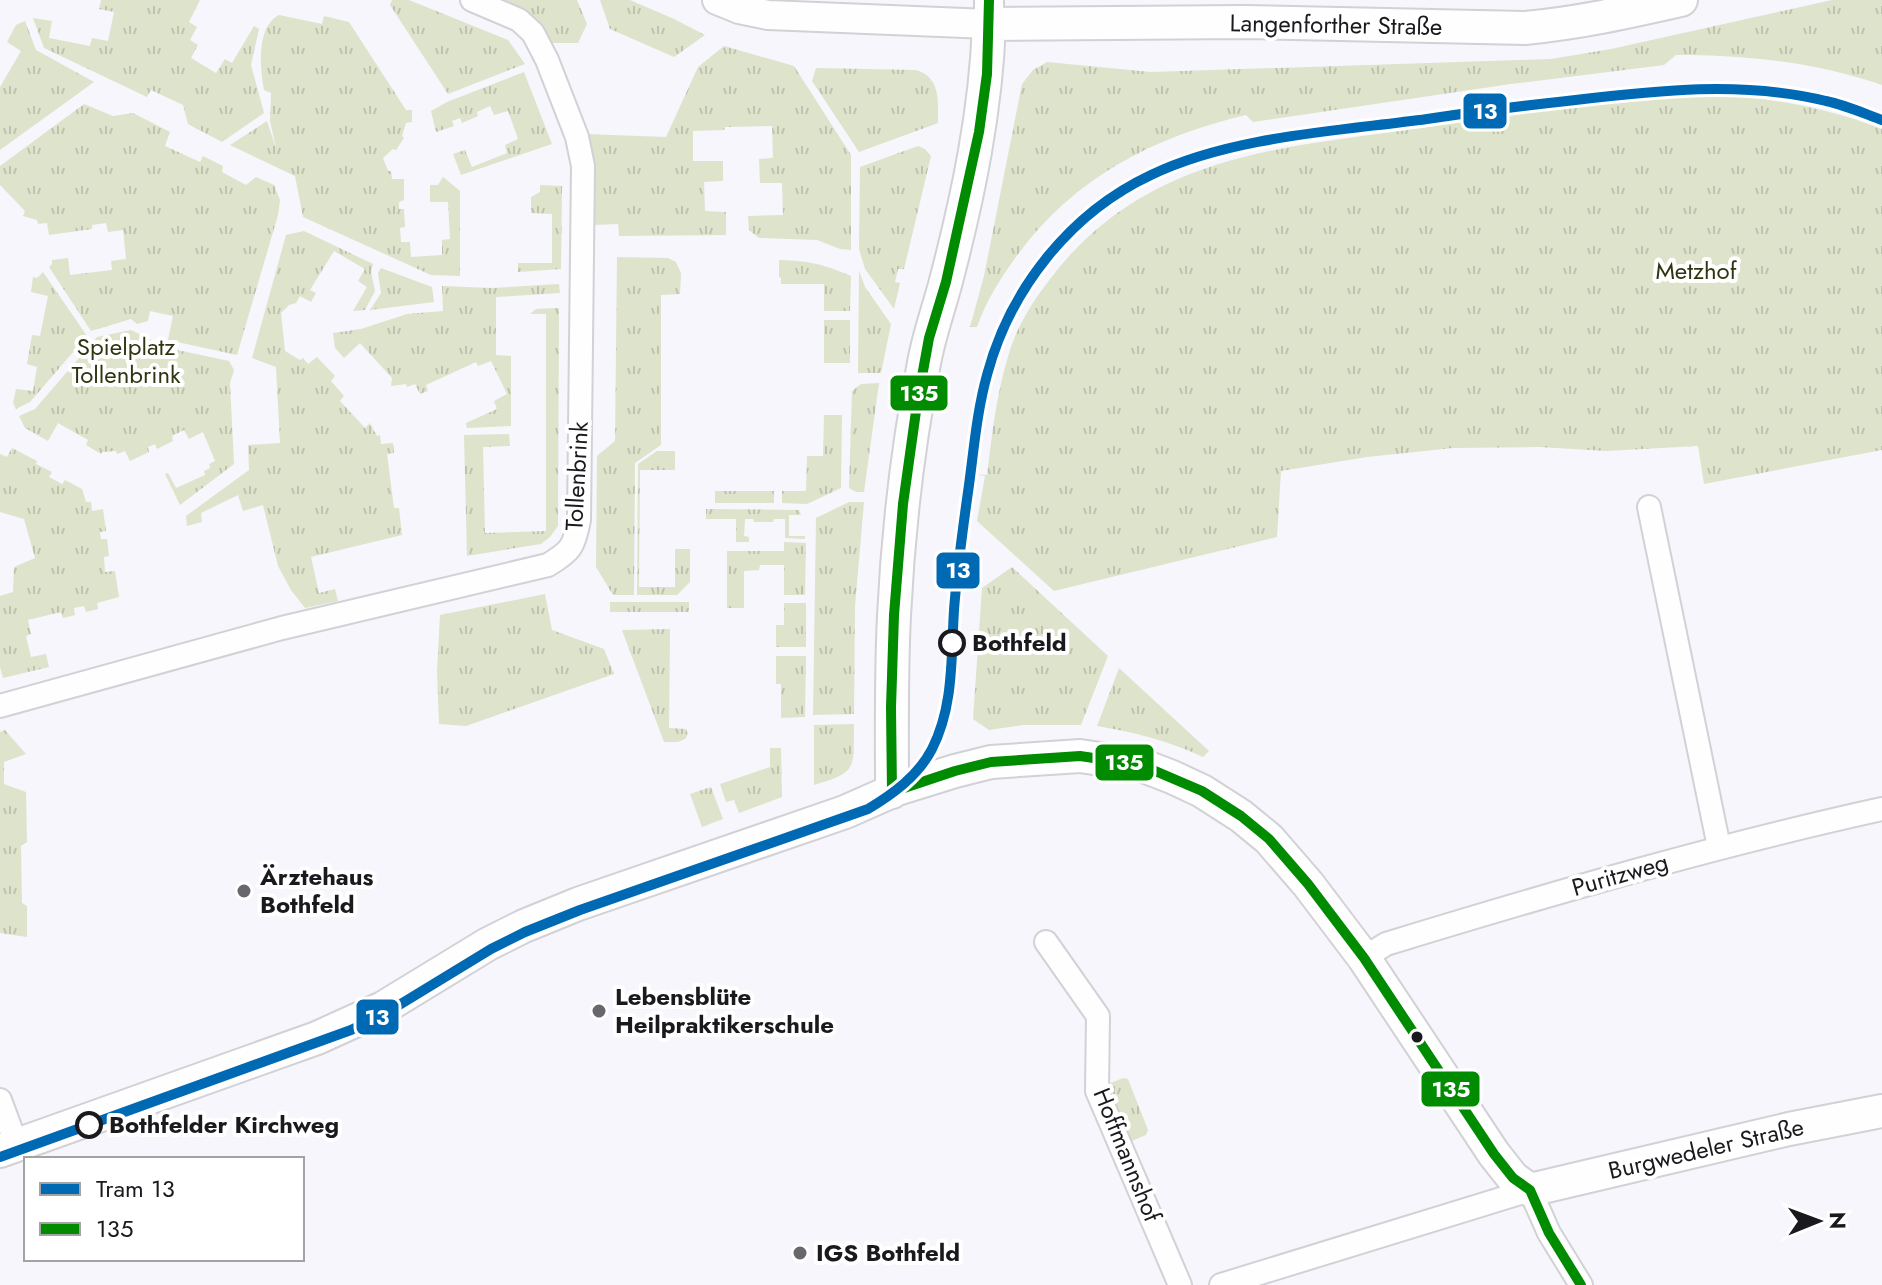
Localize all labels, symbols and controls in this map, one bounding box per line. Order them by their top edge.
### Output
street label: Langenforther Straße [1229,5,1443,44]
line badge: 13 [1462,92,1508,130]
text: 13 [1473,95,1497,127]
park label: Metzhof [1655,253,1738,288]
park label: Spielplatz Tollenbrink [71,329,181,392]
line badge: 135 [889,374,949,412]
text: 135 [899,377,939,409]
street label: Tollenbrink [556,420,597,531]
line badge: 13 [935,551,981,590]
text: 13 [946,554,970,586]
place label: Bothfeld [972,625,1067,660]
marker: Bothfeld [939,630,965,656]
line badge: 135 [1094,743,1155,782]
text: 135 [1104,746,1144,778]
street label: Puritzweg [1568,844,1672,905]
place label: Ärztehaus Bothfeld [259,859,374,922]
marker: Ärztehaus Bothfeld [235,882,253,900]
place label: Lebensblüte Heilpraktikerschule [615,979,834,1042]
line badge: 13 [355,998,400,1036]
text: 13 [365,1001,389,1033]
marker: Lebensblüte Heilpraktikerschule [590,1002,608,1020]
unlabelled marker [1409,1029,1425,1045]
line badge: 135 [1420,1070,1481,1108]
text: 135 [1431,1073,1471,1105]
street label: Hoffmannshof [1085,1083,1171,1228]
place label: Bothfelder Kirchweg [109,1107,339,1142]
street label: Burgwedeler Straße [1605,1109,1807,1188]
marker: Bothfelder Kirchweg [76,1112,102,1138]
legend [24,1157,304,1261]
text: Tram 13 [96,1171,175,1206]
north arrow [1778,1181,1858,1261]
text: 135 [96,1211,133,1246]
text: N [1822,1212,1854,1230]
place label: IGS Bothfeld [816,1235,960,1270]
marker: IGS Bothfeld [791,1244,809,1262]

